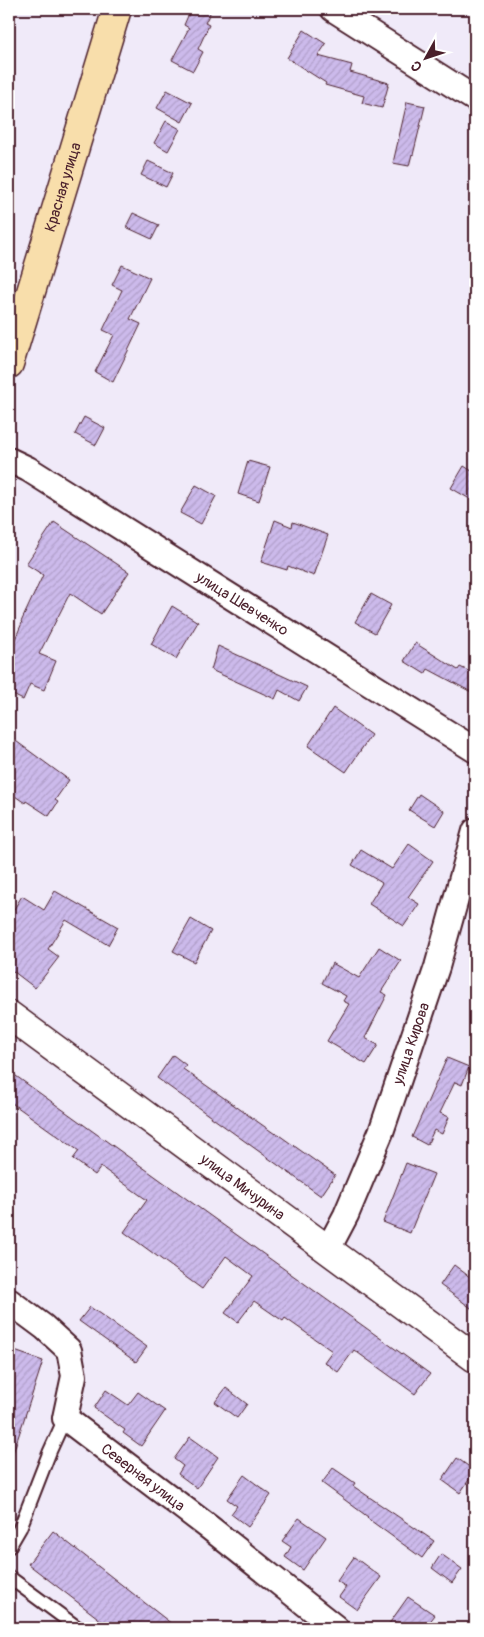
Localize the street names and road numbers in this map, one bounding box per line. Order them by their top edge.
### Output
street label: Красная улица [40,140,85,234]
street label: улица Шевченко [191,567,292,640]
street label: улица Кирова [388,1000,434,1088]
street label: улица Мичурина [196,1149,289,1224]
street label: Северная улица [97,1439,189,1515]

